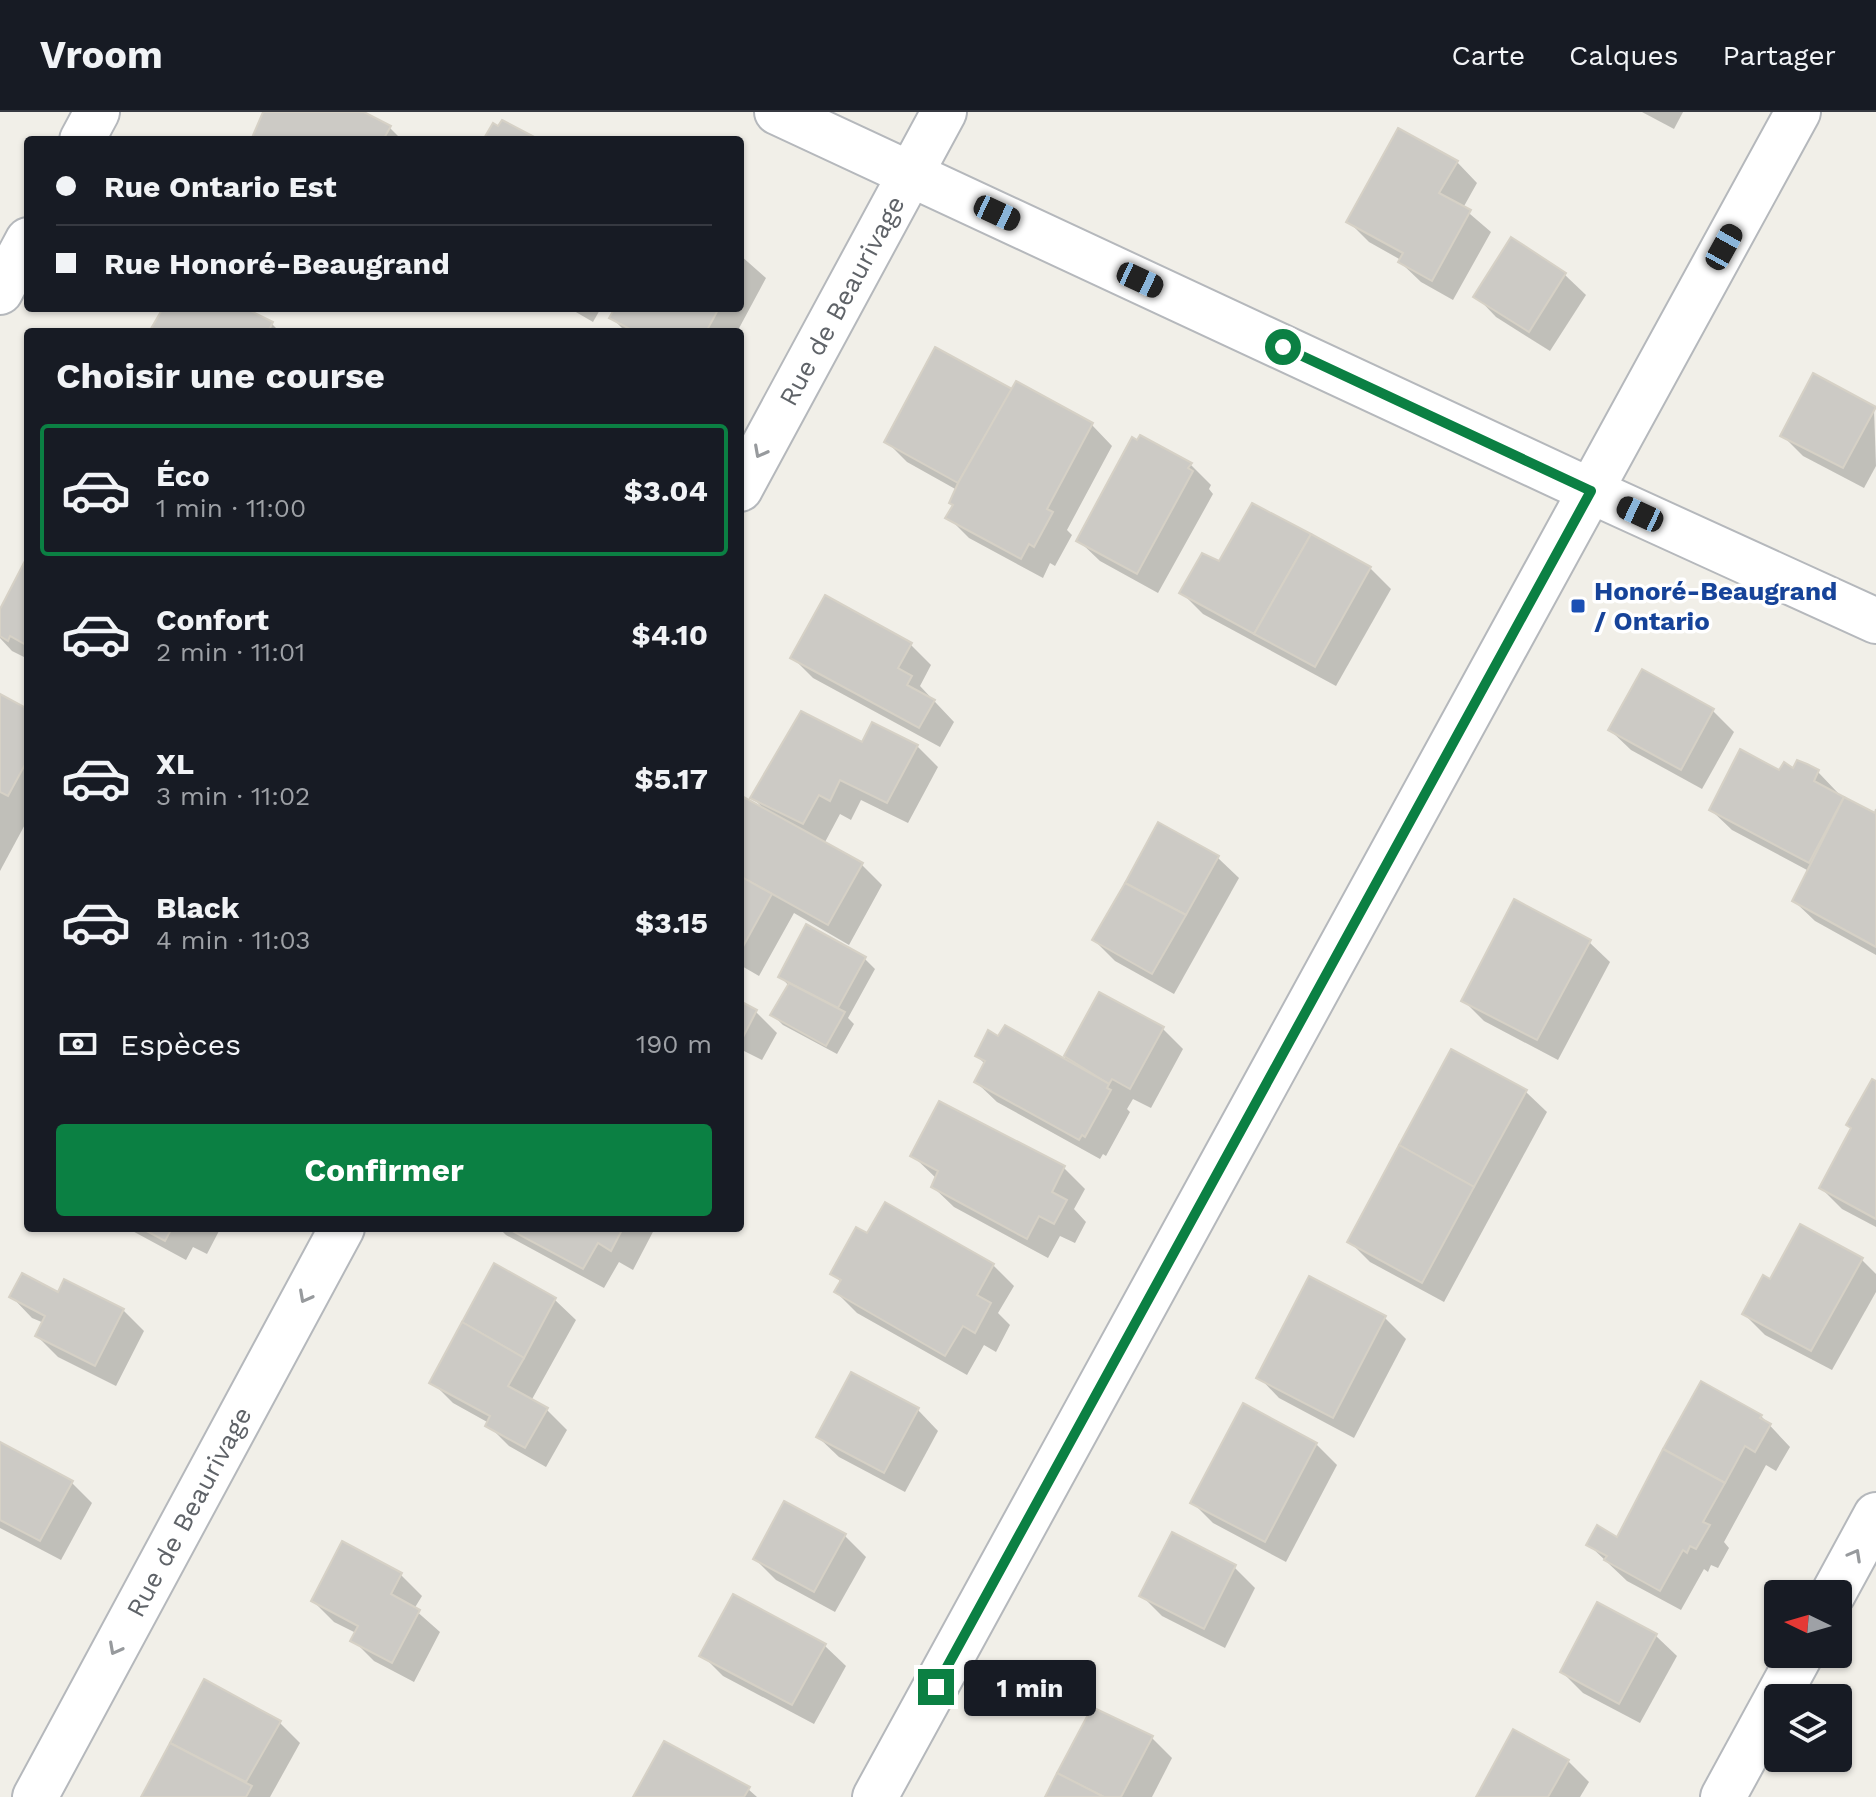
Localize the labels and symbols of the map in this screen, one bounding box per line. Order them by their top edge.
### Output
street label: Rue de Beaurivage [773,191,911,411]
car [970,192,1024,234]
car [1702,220,1746,274]
car [1113,259,1167,301]
route start [1265,329,1301,365]
one-way arrow [755,443,770,458]
car [1613,493,1667,535]
place label: Honoré-Beaugrand / Ontario [1594,576,1837,636]
marker: Honoré-Beaugrand / Ontario [1569,597,1587,615]
one-way arrow [299,1288,315,1302]
street label: Rue de Beaurivage [120,1402,258,1622]
one-way arrow [1845,1548,1860,1563]
north arrow [1764,1580,1852,1668]
one-way arrow [110,1640,125,1655]
callout: 1 min [964,1659,1096,1715]
route end [918,1669,954,1705]

